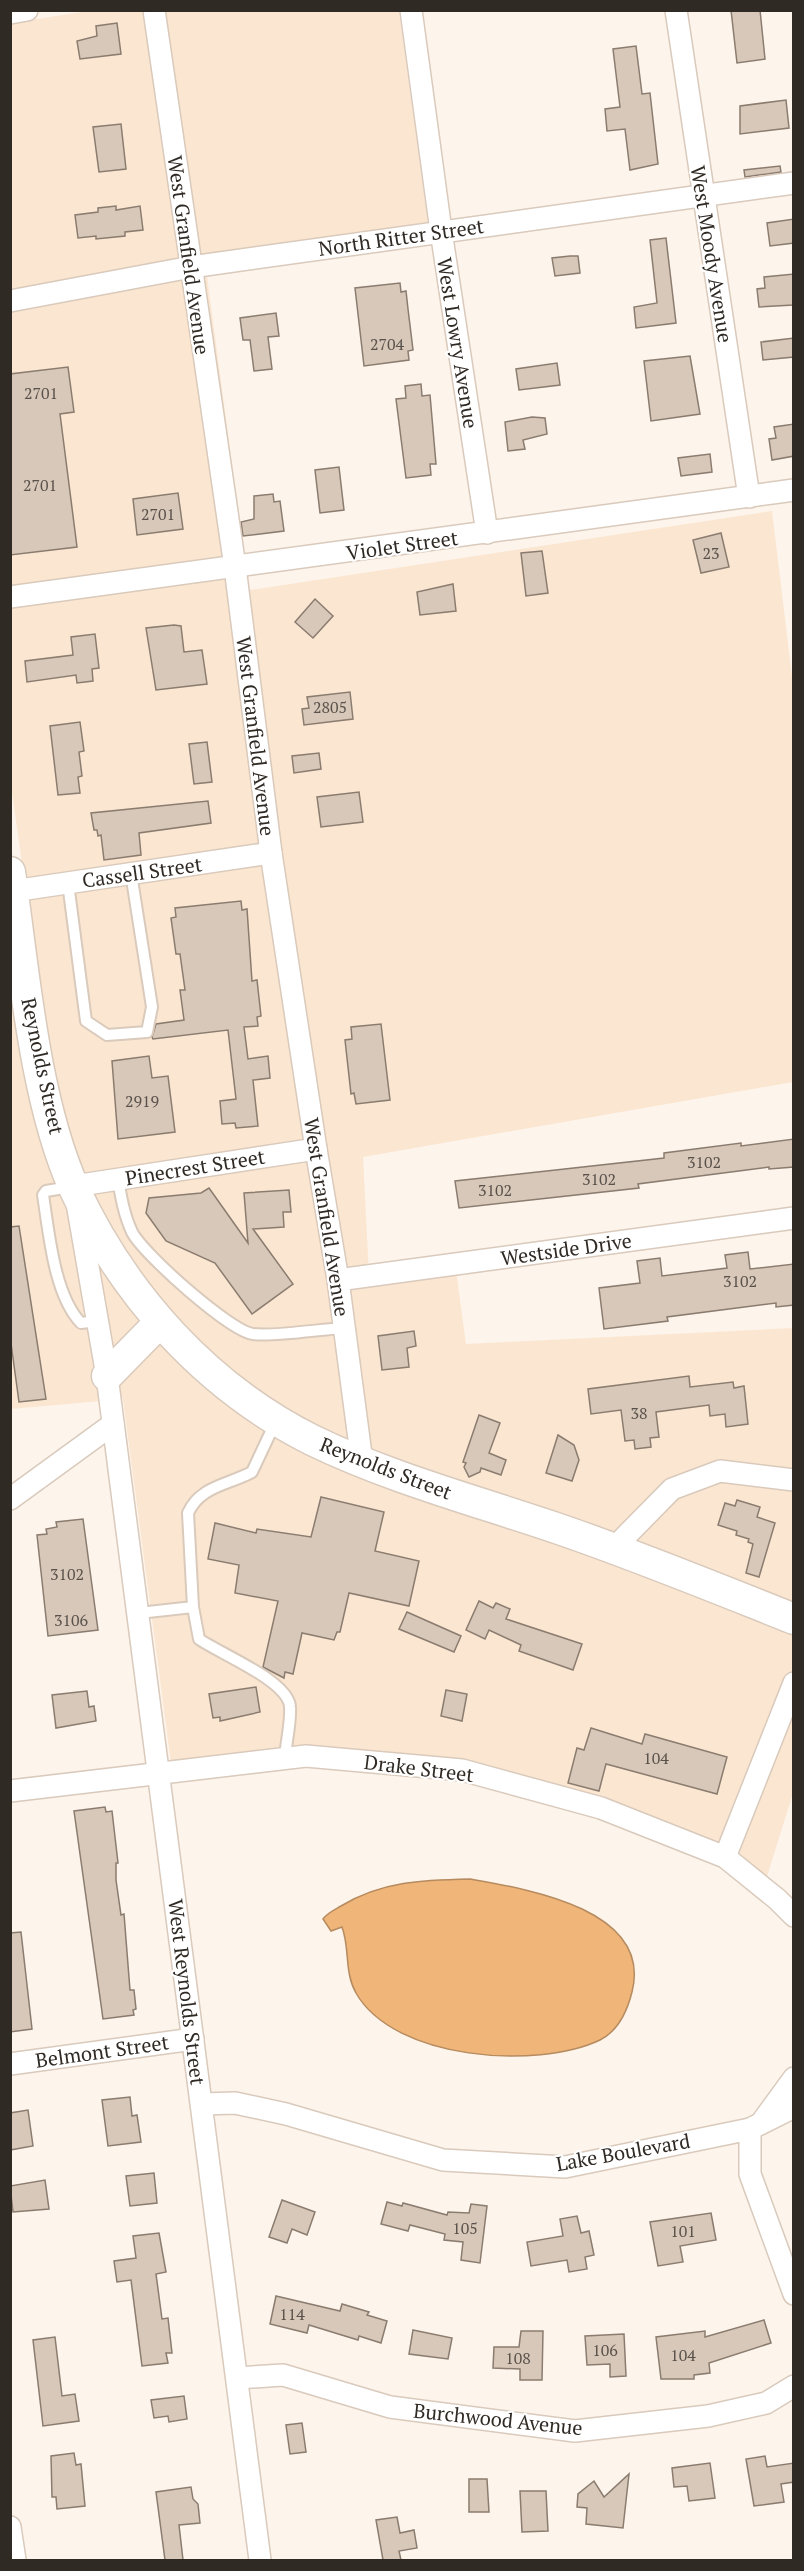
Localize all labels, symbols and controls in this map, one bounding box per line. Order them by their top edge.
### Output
street label: West Granfield Avenue [162,154,216,356]
street label: West Moody Avenue [685,163,739,345]
street label: North Ritter Street [316,212,486,262]
street label: West Lowry Avenue [431,256,485,430]
house number: 2704 [370,333,405,355]
house number: 2701 [24,382,58,404]
house number: 2701 [23,474,57,496]
house number: 2701 [141,503,175,525]
street label: Violet Street [344,524,460,566]
house number: 23 [702,542,720,564]
street label: West Granfield Avenue [230,635,282,837]
house number: 2805 [313,696,347,718]
street label: Cassell Street [80,850,204,894]
street label: Reynolds Street [15,995,71,1137]
house number: 2919 [125,1090,159,1112]
street label: West Granfield Avenue [298,1116,356,1318]
street label: Pinecrest Street [123,1143,267,1191]
house number: 3102 [687,1151,721,1173]
house number: 3102 [582,1168,616,1190]
house number: 3102 [478,1179,512,1201]
street label: Westside Drive [499,1226,633,1272]
house number: 3102 [723,1270,757,1292]
house number: 38 [630,1402,648,1424]
street label: Reynolds Street [316,1430,456,1506]
house number: 3102 [50,1563,84,1585]
house number: 3106 [54,1609,89,1631]
house number: 104 [643,1747,669,1769]
street label: Drake Street [363,1748,476,1788]
street label: West Reynolds Street [162,1897,212,2087]
street label: Belmont Street [34,2028,171,2074]
street label: Lake Boulevard [554,2127,692,2177]
house number: 105 [452,2217,478,2239]
house number: 101 [670,2220,696,2242]
house number: 114 [279,2303,305,2325]
house number: 106 [592,2339,618,2361]
house number: 104 [670,2344,696,2366]
house number: 108 [505,2347,531,2369]
street label: Burchwood Avenue [412,2397,584,2441]

